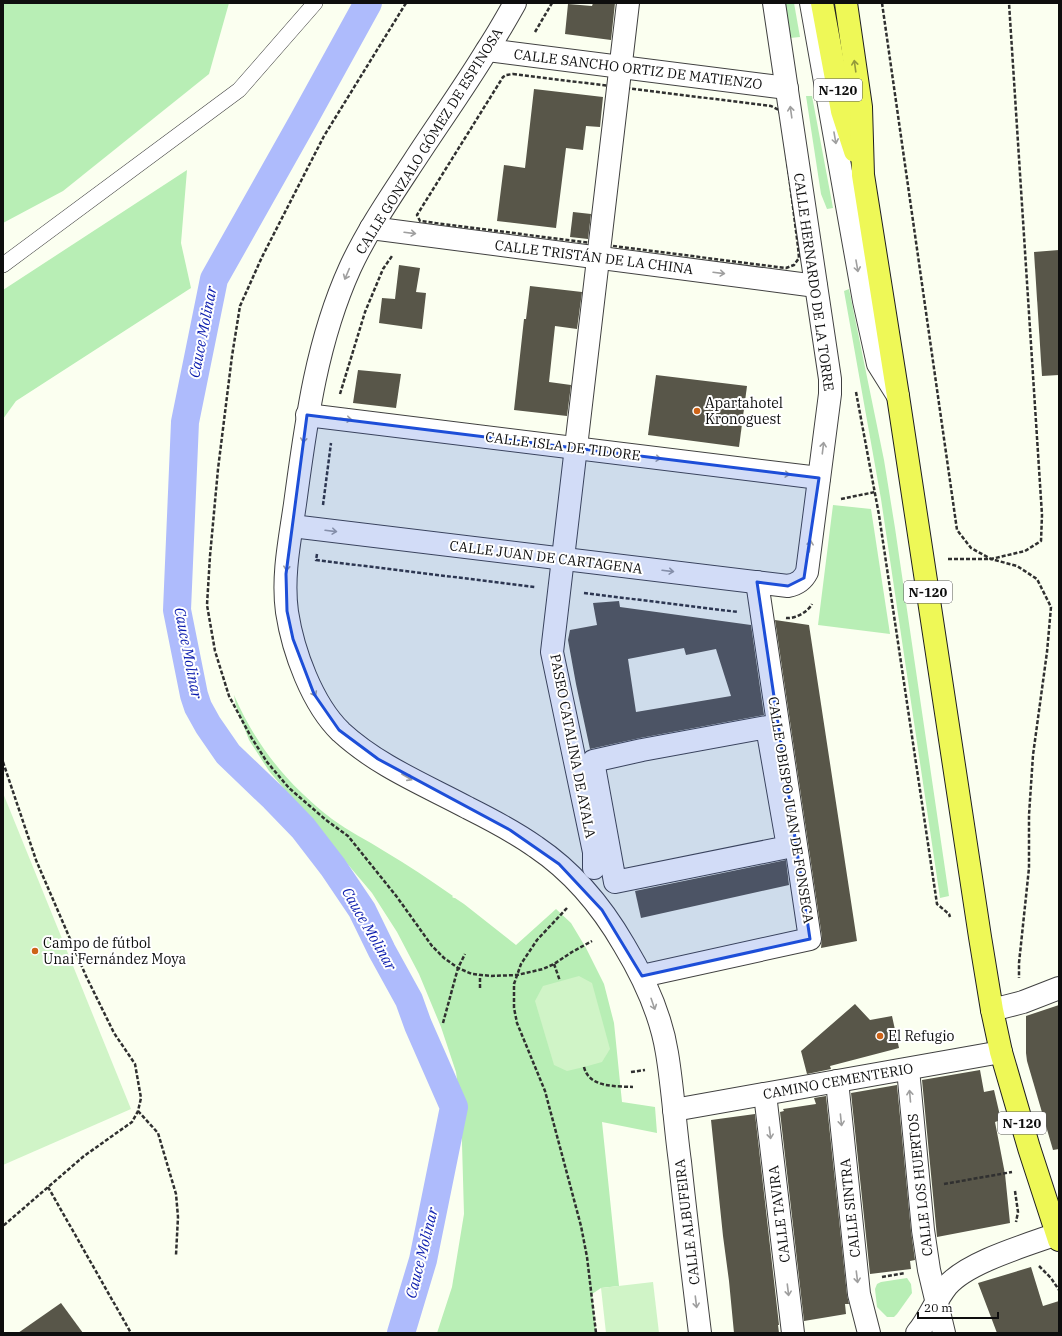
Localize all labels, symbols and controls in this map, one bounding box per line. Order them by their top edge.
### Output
street label: CALLE GONZALO GÓMEZ DE ESPINOSA [351,24,507,258]
street label: CALLE SANCHO ORTIZ DE MATIENZO [513,45,763,93]
one-way arrow [851,60,859,73]
road number: N-120 [814,79,862,101]
one-way arrow [787,106,795,119]
one-way arrow [831,131,839,144]
street label: CALLE HERNARDO DE LA TORRE [790,172,838,392]
one-way arrow [403,229,416,237]
street label: CALLE TRISTÁN DE LA CHINA [494,235,695,278]
one-way arrow [854,259,862,272]
one-way arrow [343,268,351,280]
one-way arrow [712,269,725,277]
water label: Cauce Molinar [184,284,221,379]
place label: Apartahotel Kronoguest [705,394,783,428]
marker: Apartahotel Kronoguest [692,406,702,416]
one-way arrow [339,416,352,423]
street label: CALLE ISLA DE TIDORE [484,428,642,464]
one-way arrow [300,430,308,443]
one-way arrow [819,442,827,455]
one-way arrow [648,454,661,462]
one-way arrow [777,470,790,478]
one-way arrow [324,527,337,534]
street label: CALLE JUAN DE CARTAGENA [449,536,644,578]
one-way arrow [806,540,814,553]
one-way arrow [283,559,291,572]
one-way arrow [661,567,674,575]
road number: N-120 [904,581,952,603]
water label: Cauce Molinar [170,606,207,701]
street label: PASEO CATALINA DE AYALA [546,652,600,840]
one-way arrow [310,685,317,697]
street label: CALLE OBISPO JUAN DE FONSECA [764,695,818,925]
one-way arrow [401,773,413,781]
water label: Cauce Molinar [338,884,401,974]
place label: Campo de fútbol Unai Fernández Moya [43,934,187,968]
marker: Campo de fútbol Unai Fernández Moya [30,946,40,956]
one-way arrow [649,997,657,1009]
place label: El Refugio [888,1027,955,1045]
marker: El Refugio [875,1031,885,1041]
street label: CAMINO CEMENTERIO [761,1059,915,1103]
one-way arrow [907,1090,914,1103]
road number: N-120 [998,1112,1046,1134]
one-way arrow [837,1113,844,1126]
street label: CALLE LOS HUERTOS [904,1113,936,1257]
one-way arrow [766,1126,773,1139]
street label: CALLE SINTRA [836,1157,864,1258]
street label: CALLE ALBUFEIRA [670,1158,704,1286]
street label: CALLE TAVIRA [764,1164,794,1264]
water label: Cauce Molinar [401,1205,442,1300]
one-way arrow [853,1270,861,1283]
one-way arrow [784,1283,792,1296]
scale bar [918,1294,998,1320]
one-way arrow [692,1295,700,1308]
text: 20 m [924,1300,953,1315]

